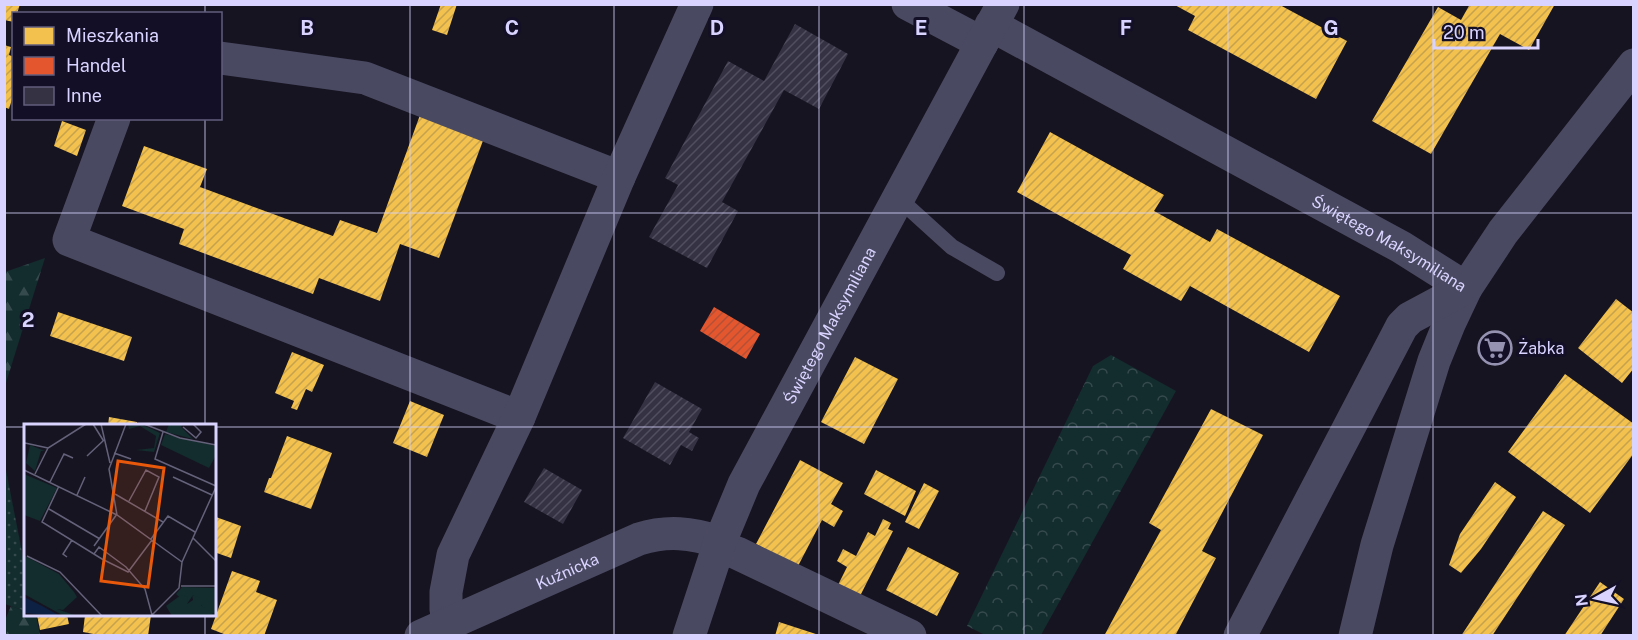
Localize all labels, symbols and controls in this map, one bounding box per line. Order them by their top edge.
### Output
legend [12,12,222,120]
scale bar [1434,12,1538,50]
text: B [300,16,314,40]
text: C [505,16,519,40]
text: D [710,16,724,40]
text: E [915,16,927,40]
text: F [1120,16,1132,40]
text: G [1323,16,1339,40]
text: 20 m [1443,22,1485,43]
text: Mieszkania [66,25,159,46]
text: Handel [66,55,126,76]
text: Inne [66,85,102,106]
street label: Świętego Maksymiliana [1308,191,1470,296]
street label: Świętego Maksymiliana [779,244,880,407]
text: 2 [22,308,34,332]
supermarket icon: Żabka [1477,330,1513,366]
place label: Żabka [1518,338,1564,358]
inset map [24,424,216,616]
street label: Kuźnicka [533,549,602,594]
north arrow [1566,568,1626,628]
text: N [1571,592,1592,608]

